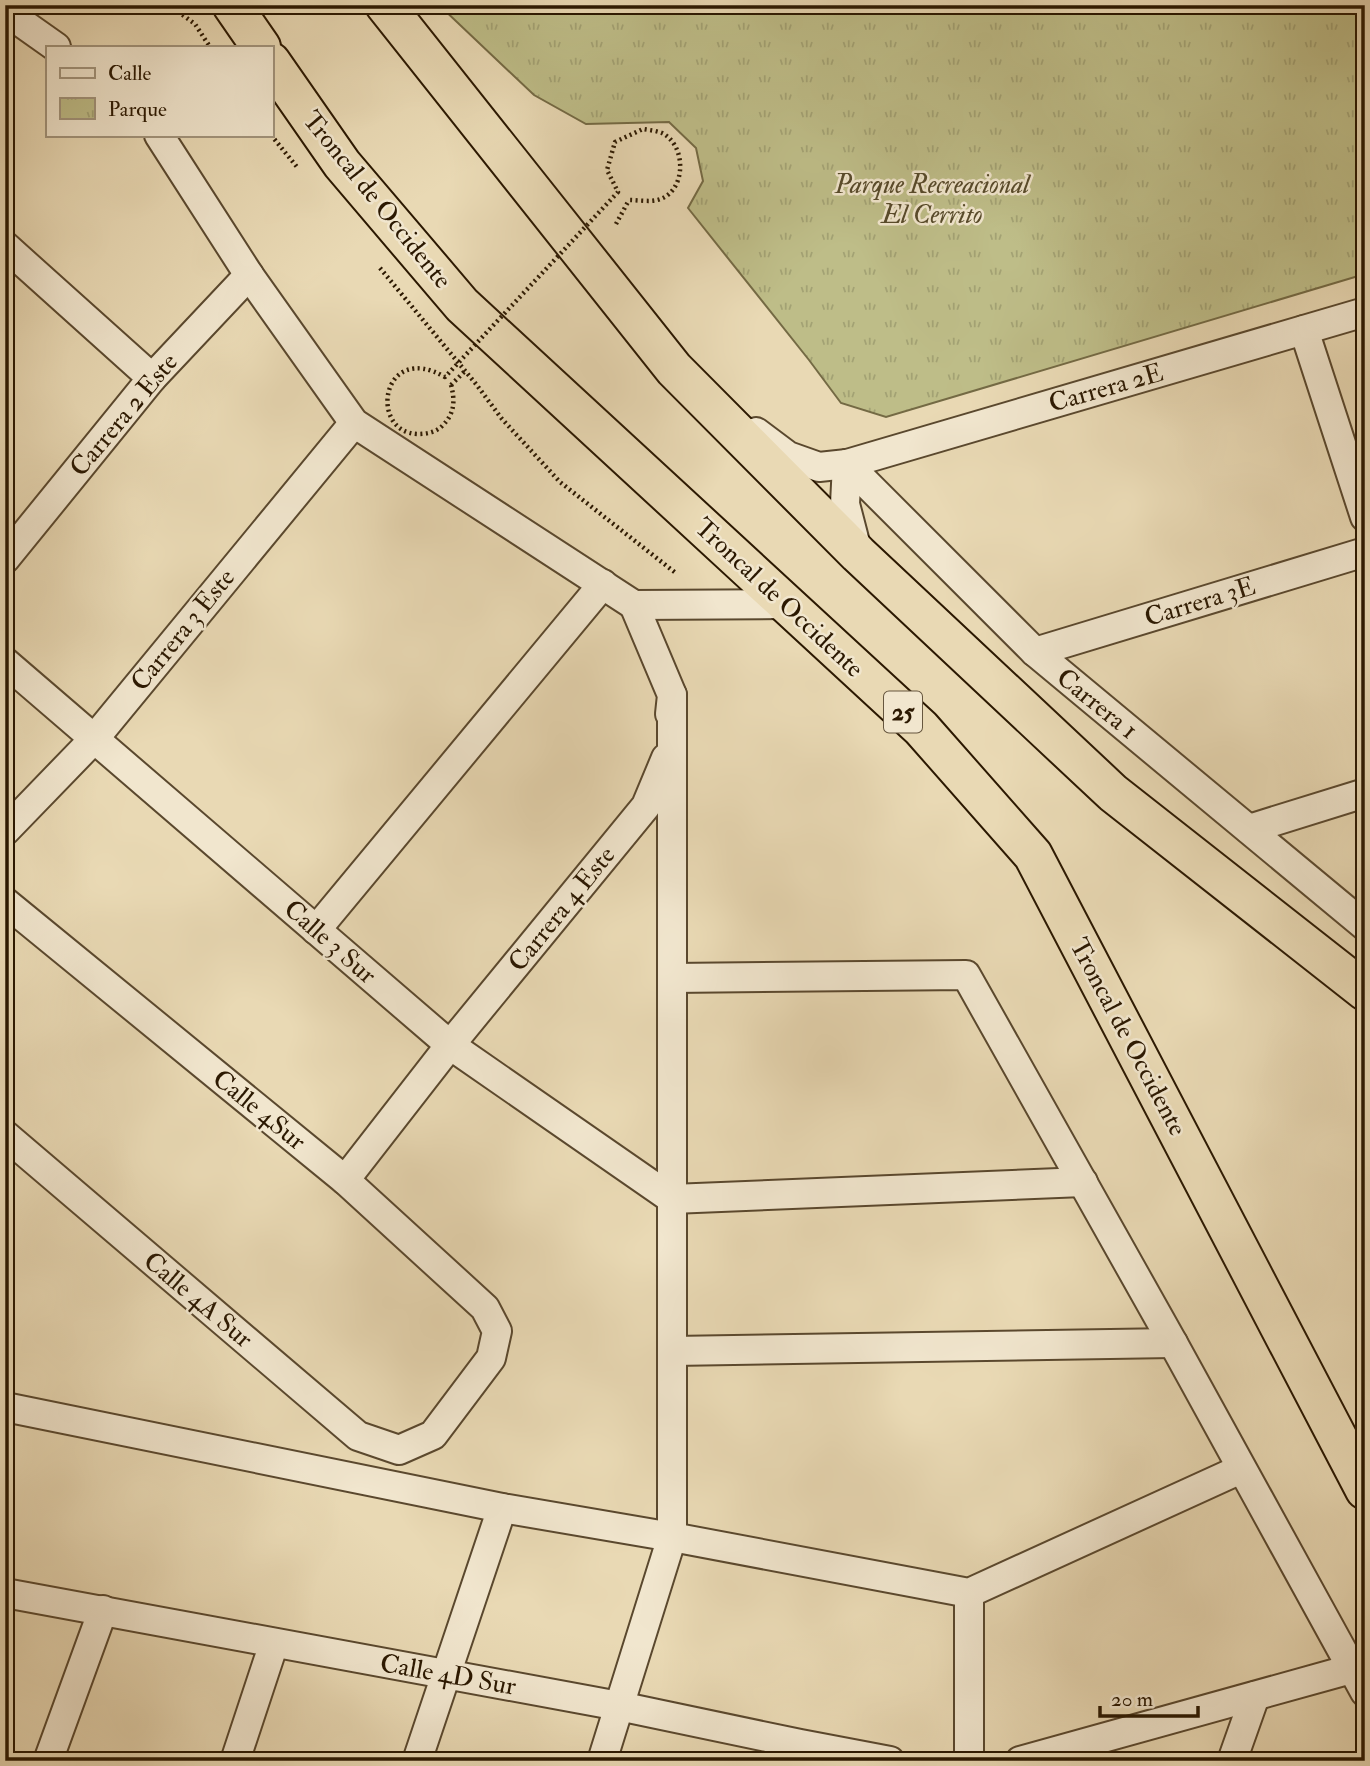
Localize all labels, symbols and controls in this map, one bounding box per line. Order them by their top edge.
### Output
legend [46,46,273,136]
text: Calle [108,60,152,87]
text: Parque [108,96,167,123]
street label: Troncal de Occidente [296,105,459,295]
park label: Parque Recreacional El Cerrito [834,169,1031,231]
street label: Carrera 2 Este [63,347,185,483]
street label: Carrera 2E [1045,356,1167,420]
street label: Troncal de Occidente [688,511,870,685]
street label: Carrera 3 Este [124,562,242,698]
street label: Carrera 3E [1141,570,1259,634]
street label: Carrera 1 [1050,662,1144,746]
road number: 25 [884,692,922,732]
street label: Carrera 4 Este [502,840,622,978]
street label: Calle 3 Sur [277,893,383,991]
street label: Troncal de Occidente [1062,933,1194,1142]
street label: Calle 4Sur [206,1063,312,1157]
street label: Calle 4A Sur [137,1245,259,1355]
street label: Calle 4D Sur [378,1647,519,1703]
scale bar [1100,1675,1198,1719]
text: 20 m [1111,1686,1153,1713]

